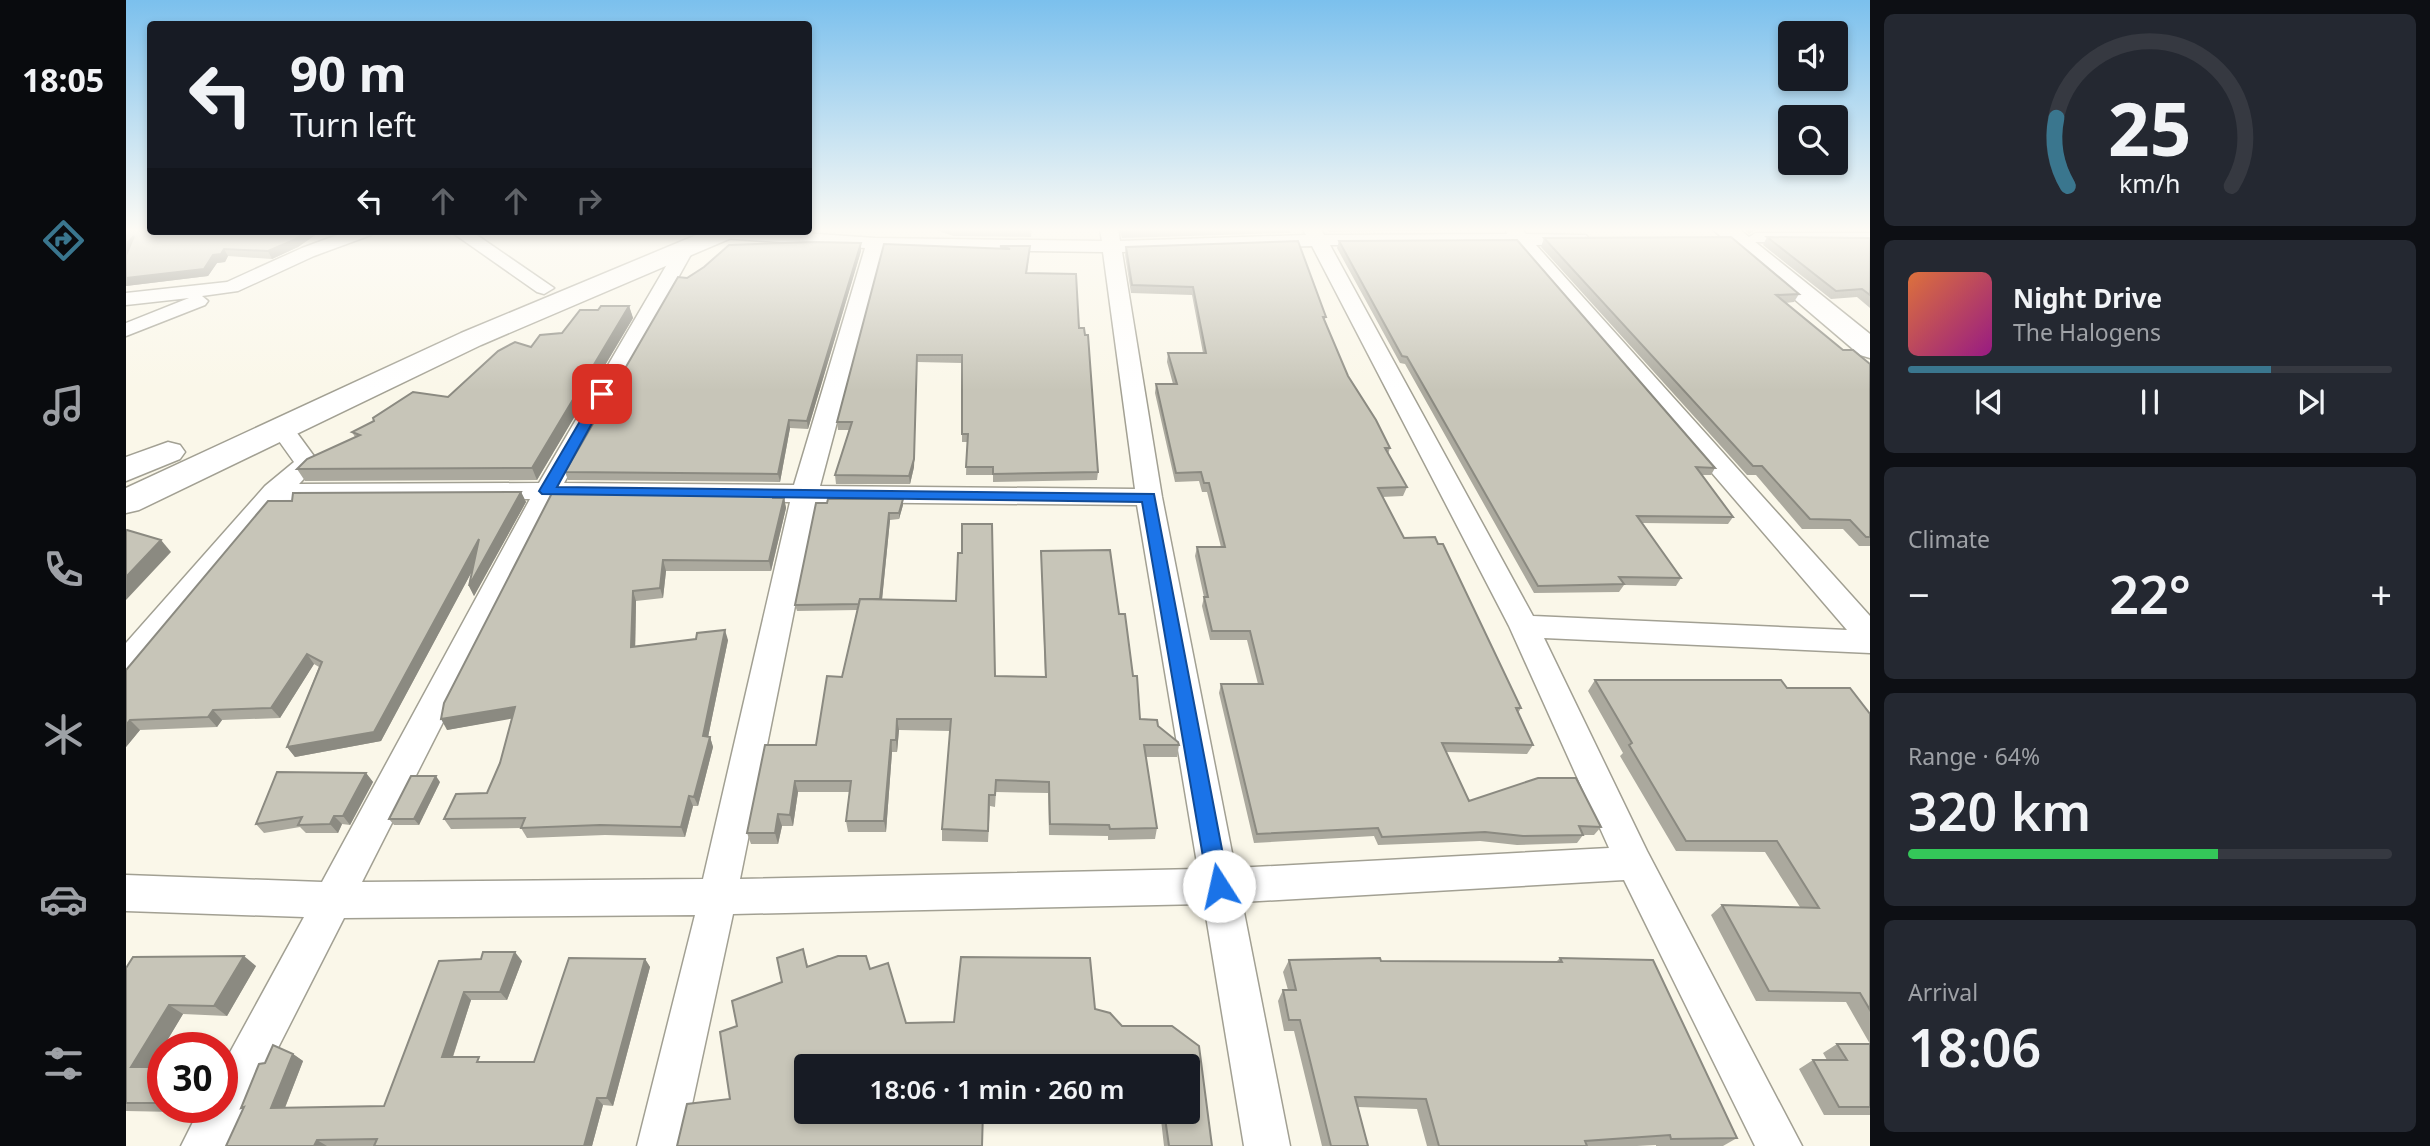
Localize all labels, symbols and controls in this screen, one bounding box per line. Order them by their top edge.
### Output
map controls [1778,21,1848,175]
button: sound [1778,21,1848,91]
text: 90 m [290,40,407,106]
icon: left [175,49,266,140]
text: 18:05 [22,58,104,101]
text: 25 [2108,79,2192,178]
text: Turn left [290,103,416,146]
button: search [1778,105,1848,175]
text: km/h [2119,166,2181,200]
icon: left [351,182,389,220]
icon: ahead [424,182,462,220]
icon: ahead [497,182,535,220]
icon: right [570,182,608,220]
icon: directions [39,216,88,265]
text: Night Drive [2013,280,2162,316]
text: The Halogens [2013,316,2161,348]
pin [572,364,632,424]
icon: arrive [583,375,621,413]
icon: music [39,381,88,430]
icon: previous [1970,383,2008,421]
icon: pause [2131,383,2169,421]
icon: next [2292,383,2330,421]
text: Climate [1908,523,1990,555]
icon: phone [39,545,88,594]
text: 22° [2109,558,2191,629]
text: − [1908,568,1930,620]
text: + [2370,568,2392,620]
icon: climate [39,710,88,759]
text: Range · 64% [1908,740,2040,772]
text: 320 km [1908,775,2091,846]
position arrow [1182,849,1256,923]
icon: car [39,875,88,924]
text: Arrival [1908,976,1978,1008]
text: 18:06 [1908,1011,2041,1082]
speed limit sign: 30 [147,1032,238,1123]
icon: filters [39,1039,88,1088]
text: 18:06 · 1 min · 260 m [870,1071,1124,1107]

